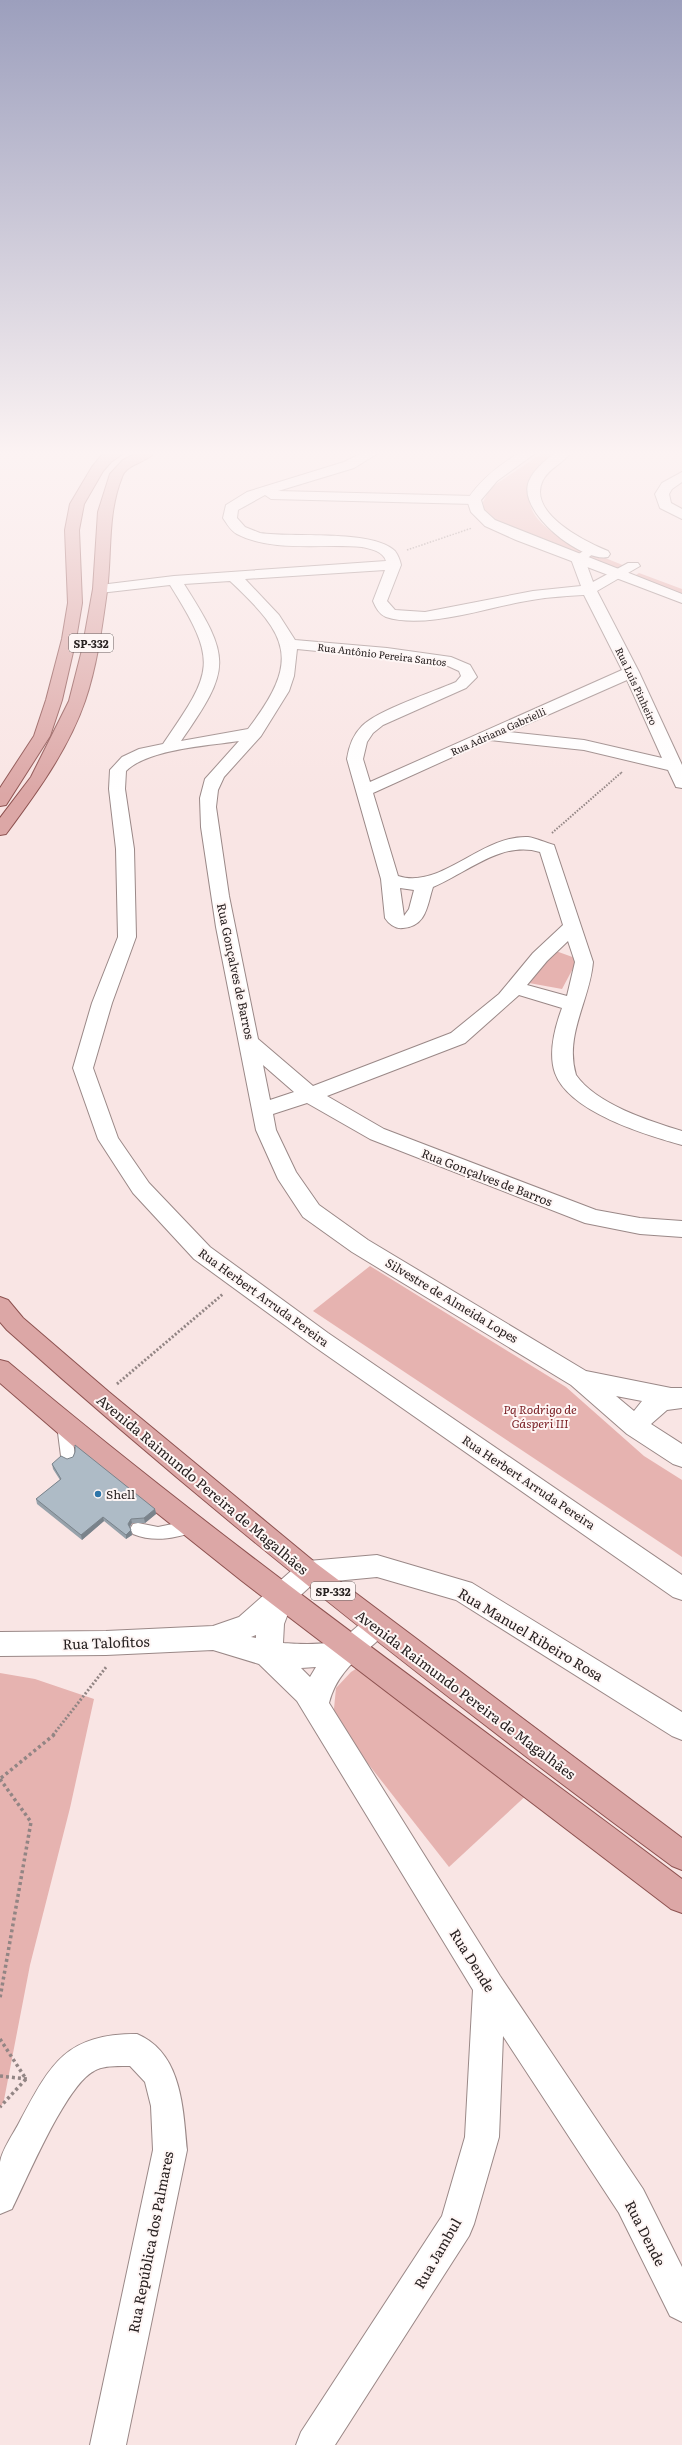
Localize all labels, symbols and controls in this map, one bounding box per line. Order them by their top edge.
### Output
road number: SP-332 [69,634,113,652]
street label: Rua Antônio Pereira Santos [317,639,448,669]
street label: Rua Luís Pinheiro [612,645,662,728]
street label: Rua Adriana Gabrielli [448,703,549,759]
street label: Rua Gonçalves de Barros [213,901,259,1041]
street label: Rua Gonçalves de Barros [419,1144,556,1210]
street label: Rua Herbert Arruda Pereira [195,1243,333,1351]
street label: Silvestre de Almeida Lopes [382,1253,522,1347]
street label: Avenida Raimundo Pereira de Magalhães [93,1389,313,1579]
park label: Pq Rodrigo de Gásperi III [503,1400,577,1432]
street label: Rua Herbert Arruda Pereira [459,1431,600,1534]
place label: Shell [106,1485,135,1503]
marker: Shell [93,1489,103,1499]
road number: SP-332 [311,1582,355,1600]
street label: Rua Manuel Ribeiro Rosa [455,1583,608,1686]
street label: Avenida Raimundo Pereira de Magalhães [352,1605,580,1783]
street label: Rua Talofitos [62,1630,150,1654]
street label: Rua Dende [446,1924,500,1996]
street label: Rua República dos Palmares [123,2149,177,2335]
street label: Rua Dende [621,2197,671,2269]
street label: Rua Jambul [409,2214,465,2292]

